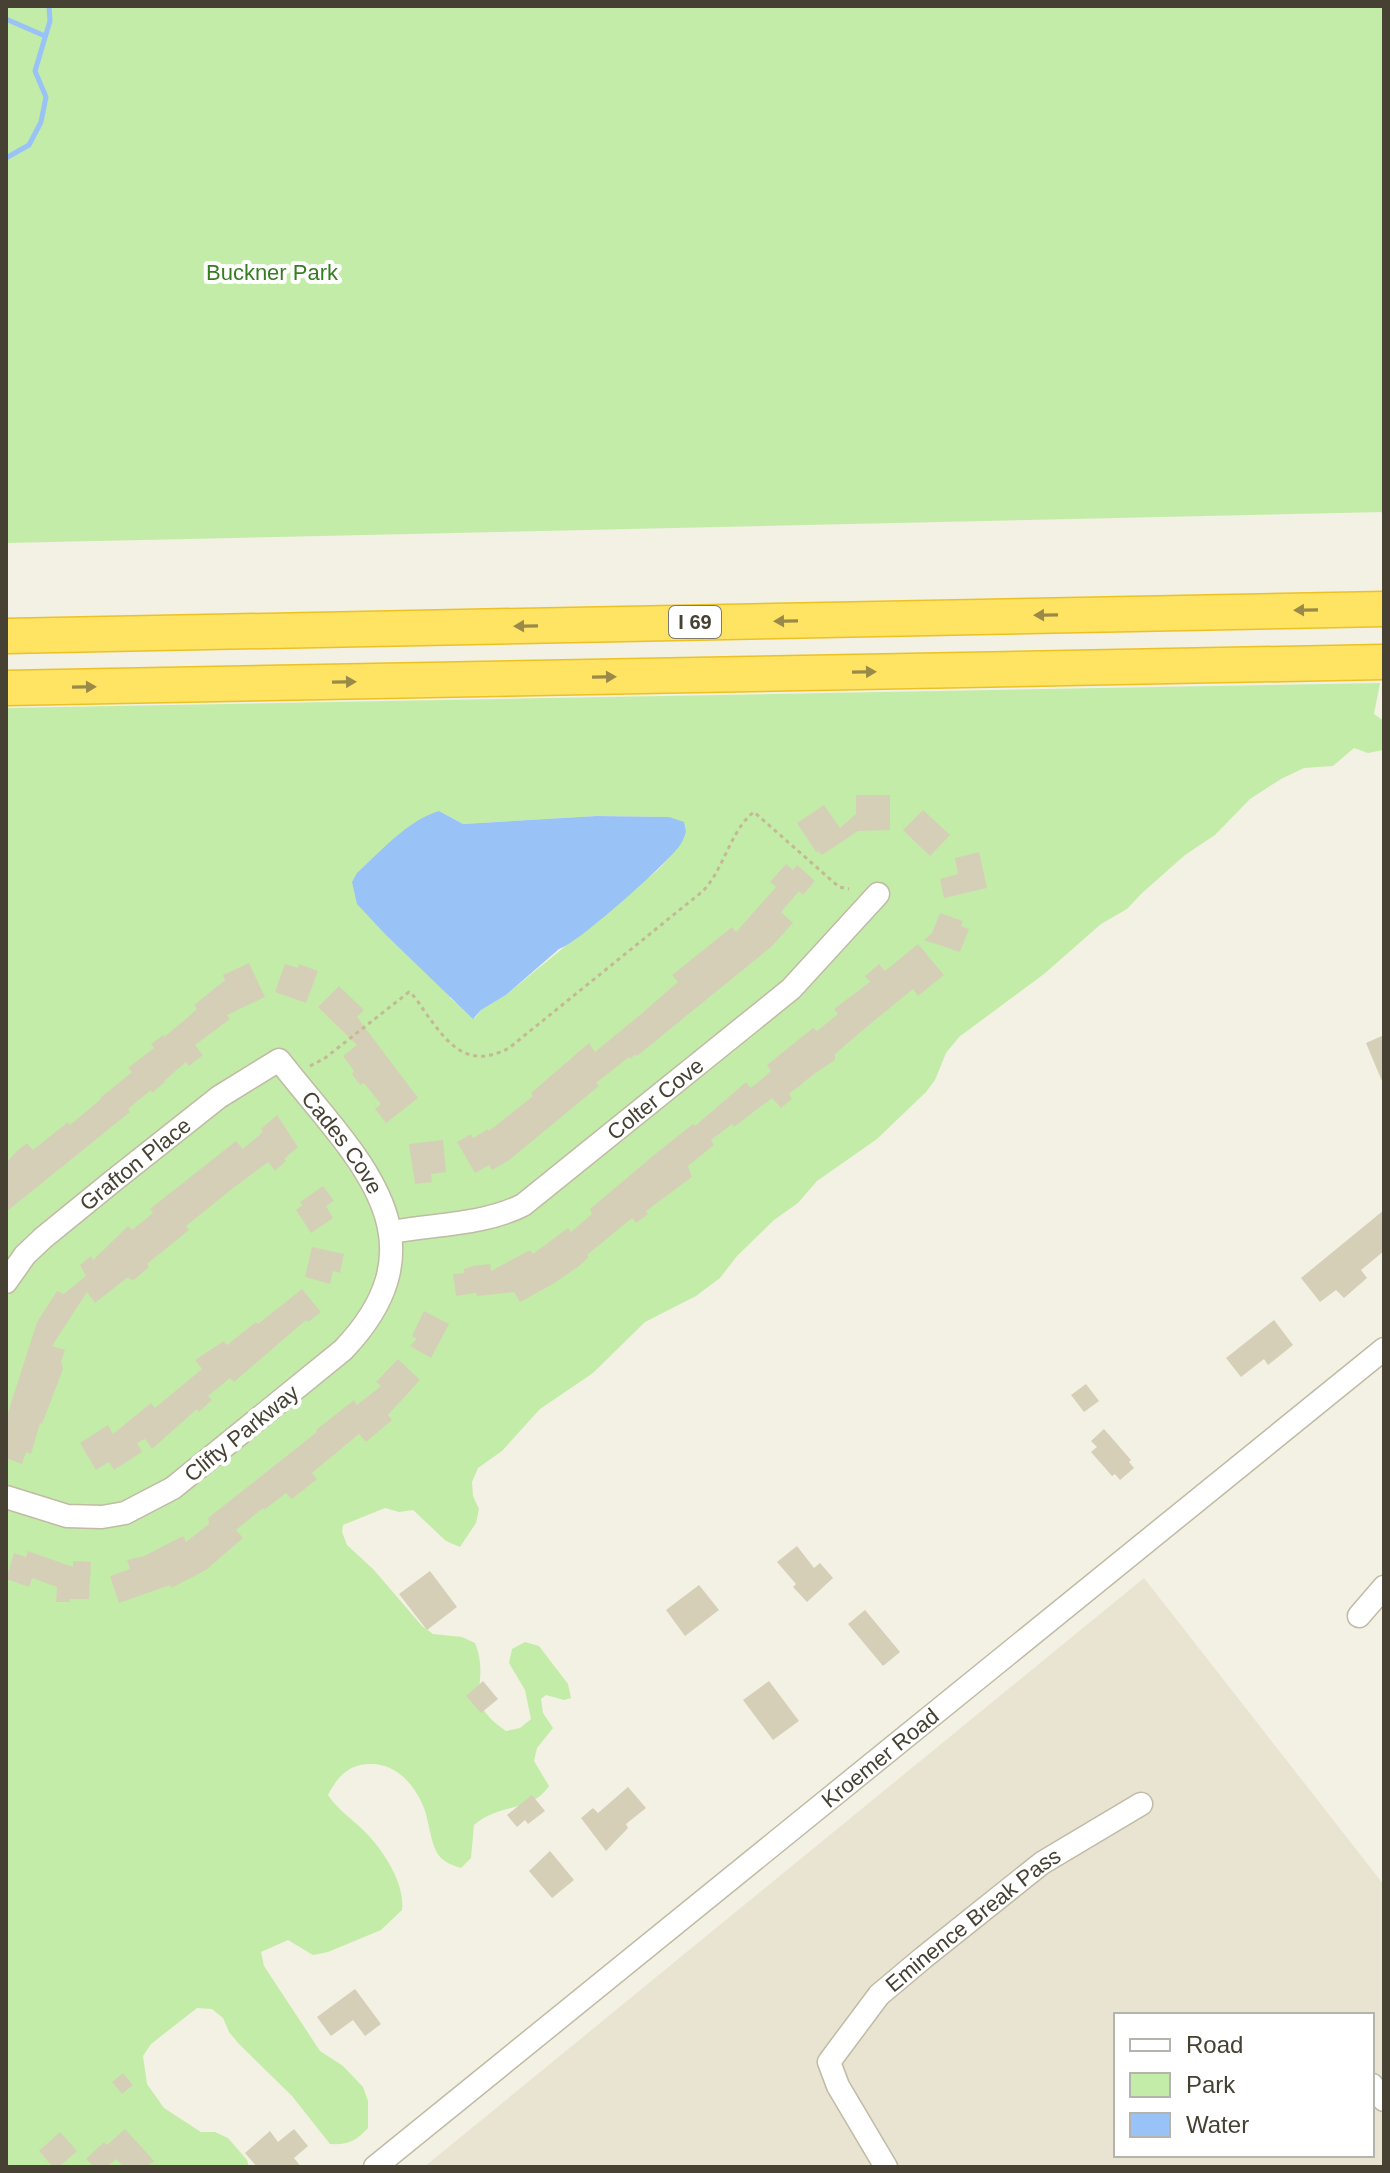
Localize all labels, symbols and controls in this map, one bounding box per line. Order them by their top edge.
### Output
park label: Buckner Park [206,260,339,285]
one-way arrow [1293,604,1318,617]
road number: I 69 [669,606,721,638]
one-way arrow [1033,609,1058,622]
one-way arrow [773,614,798,627]
one-way arrow [513,620,538,632]
one-way arrow [852,665,877,678]
one-way arrow [592,671,617,683]
one-way arrow [332,676,357,688]
one-way arrow [72,681,97,693]
street label: Colter Cove [602,1053,709,1145]
street label: Cades Cove [297,1086,388,1198]
street label: Grafton Place [75,1112,196,1216]
street label: Clifty Parkway [179,1380,303,1487]
street label: Kroemer Road [817,1703,944,1813]
street label: Eminence Break Pass [881,1843,1065,1997]
legend [1114,2013,1374,2157]
text: Road [1186,2031,1243,2058]
text: Park [1186,2071,1236,2098]
text: Water [1186,2111,1249,2138]

